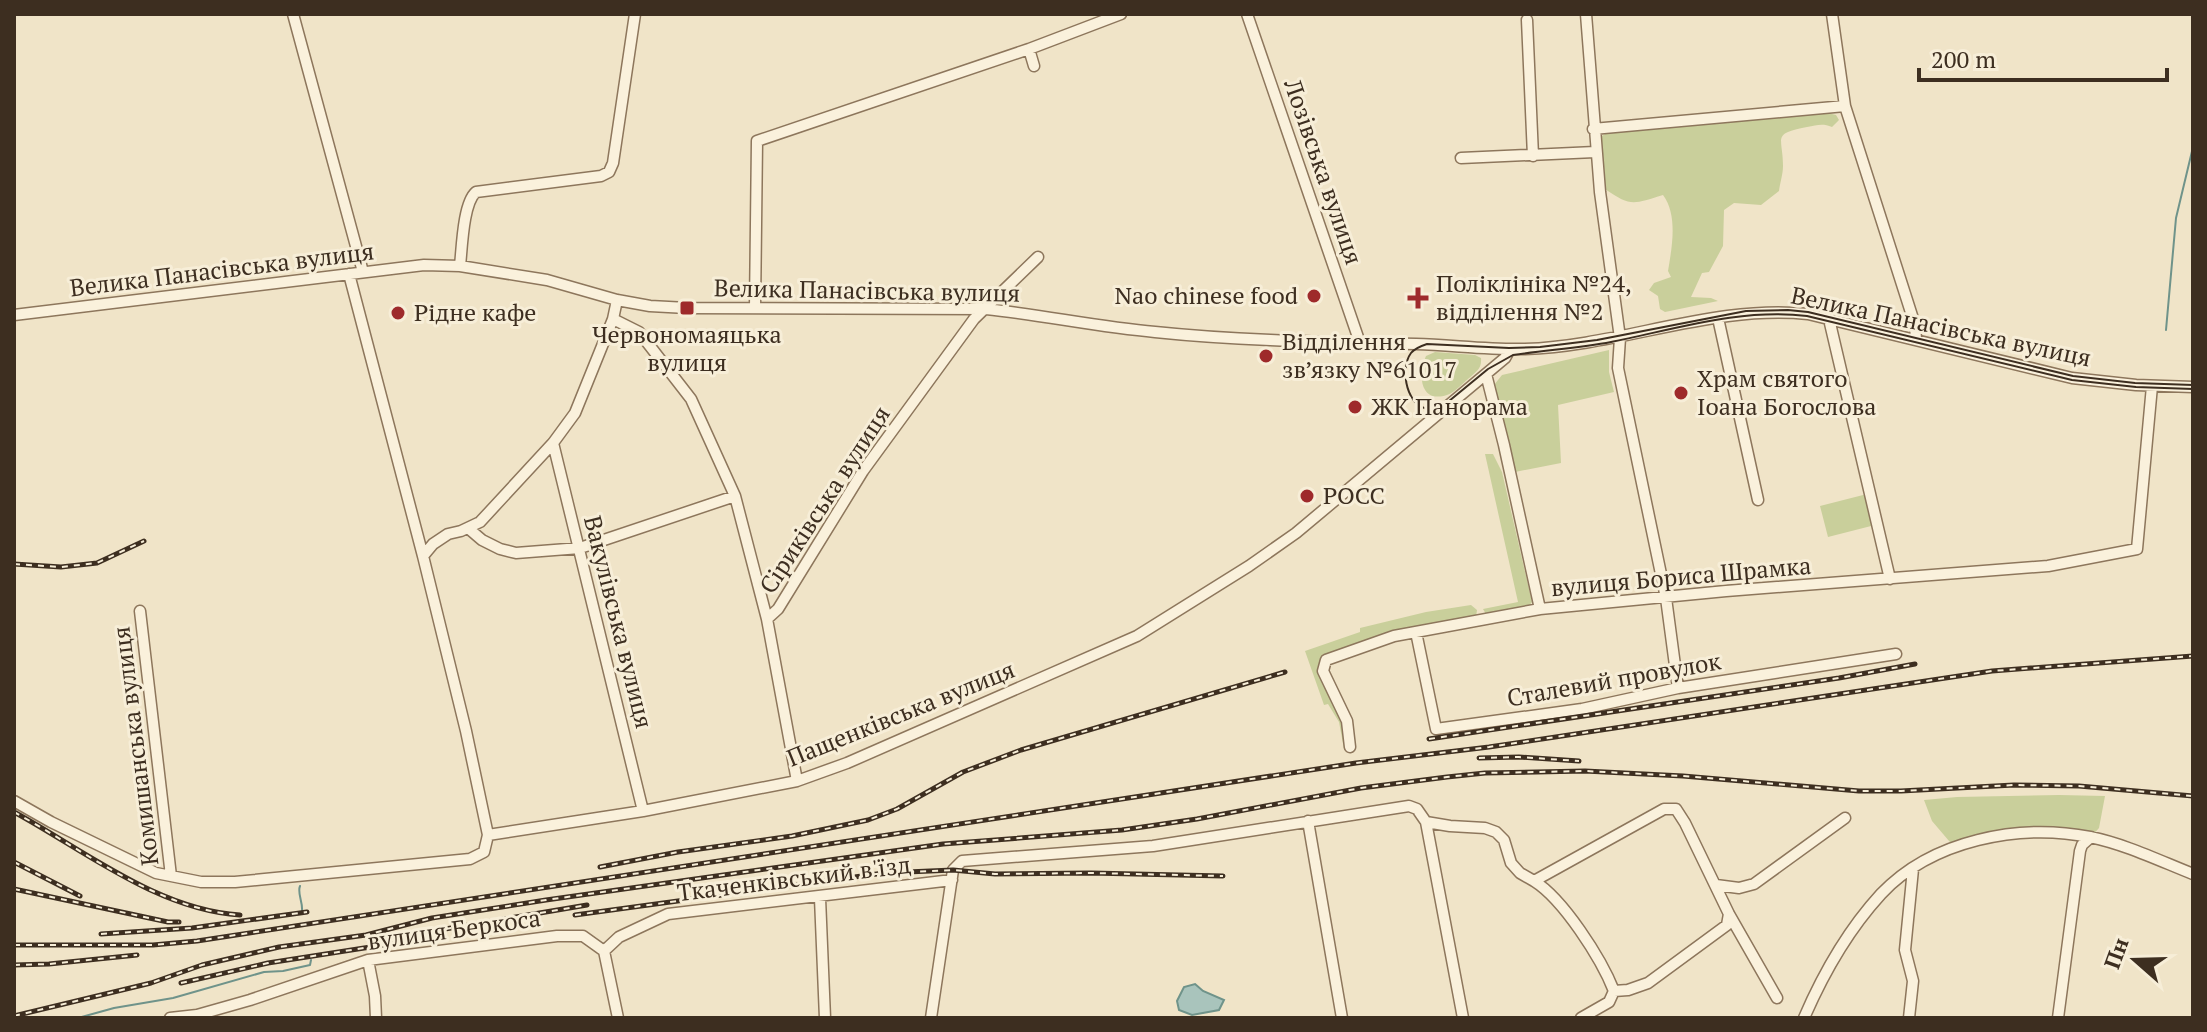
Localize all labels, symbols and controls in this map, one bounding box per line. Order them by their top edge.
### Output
scale bar [1919,32,2167,82]
text: 200 m [1931,43,1996,75]
street label: Лозівська вулиця [1277,74,1371,269]
street label: Велика Панасівська вулиця [68,234,376,304]
place label: Поліклініка №24, відділення №2 [1436,267,1632,327]
street label: Велика Панасівська вулиця [714,271,1020,309]
place label: Nao chinese food [1114,279,1298,311]
street label: Велика Панасівська вулиця [1788,279,2094,373]
marker: Nao chinese food [1305,287,1323,305]
marker: Поліклініка №24, відділення №2 [1407,287,1429,309]
place label: Рідне кафе [414,296,536,328]
marker: Червономаяцька вулиця [678,299,696,317]
marker: Рідне кафе [389,304,407,322]
place label: Червономаяцька вулиця [592,318,782,378]
place label: Відділення зв’язку №61017 [1282,325,1457,385]
marker: Відділення зв’язку №61017 [1257,347,1275,365]
place label: Храм святого Іоана Богослова [1697,362,1876,422]
marker: Храм святого Іоана Богослова [1672,384,1690,402]
place label: ЖК Панорама [1371,390,1528,422]
marker: ЖК Панорама [1346,398,1364,416]
street label: Сіриківська вулиця [751,400,897,599]
place label: РОСС [1323,479,1385,511]
marker: РОСС [1298,487,1316,505]
street label: Вакулівська вулиця [577,512,661,731]
street label: вулиця Бориса Шрамка [1549,549,1812,603]
street label: Комишанська вулиця [104,625,166,868]
street label: Сталевий провулок [1504,644,1723,714]
street label: Пащенківська вулиця [782,653,1019,773]
street label: Ткаченківський в'їзд [675,848,913,908]
street label: вулиця Беркоса [365,901,543,957]
north arrow [2095,920,2175,1000]
text: Пн [2097,933,2135,973]

